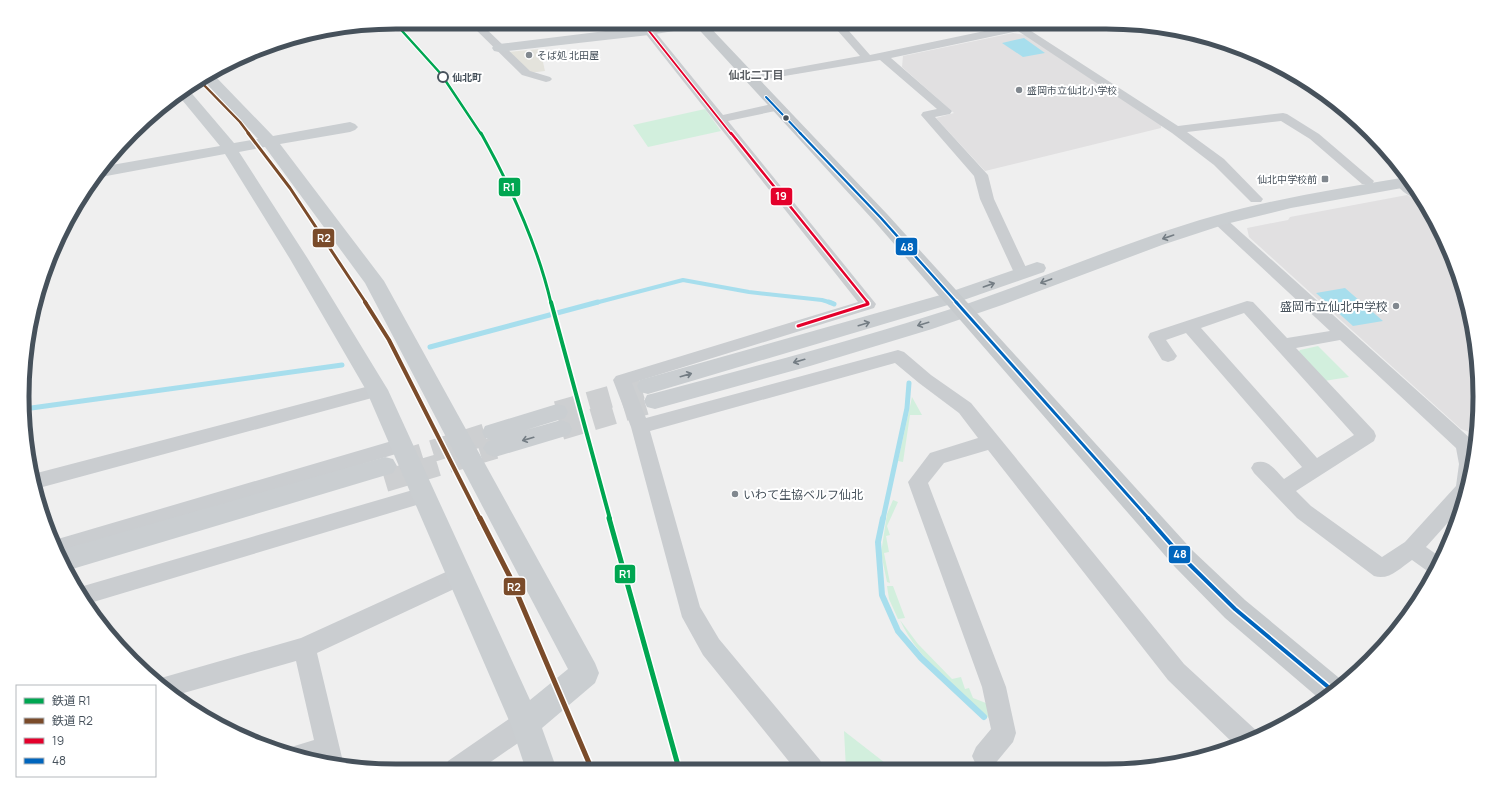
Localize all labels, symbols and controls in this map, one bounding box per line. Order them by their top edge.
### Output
place label: そば処 北田屋 [537,48,599,62]
marker: そば処 北田屋 [524,50,534,60]
district label: 仙北二丁目 [729,67,784,82]
place label: 仙北町 [452,70,482,84]
marker: 仙北町 [437,71,449,83]
place label: 盛岡市立仙北小学校 [1027,83,1117,97]
marker: 盛岡市立仙北小学校 [1014,85,1024,95]
unlabelled marker [781,113,791,123]
place label: 仙北中学校前 [1257,172,1317,186]
marker: 仙北中学校前 [1320,174,1330,184]
line badge: R1 [498,177,521,197]
text: R1 [503,179,515,194]
line badge: 19 [770,187,793,206]
text: 19 [775,188,787,203]
line badge: R2 [312,228,335,248]
text: R2 [317,230,331,245]
one-way arrow [1163,234,1175,242]
line badge: 48 [895,237,918,256]
text: 48 [900,239,914,254]
one-way arrow [1039,278,1052,285]
one-way arrow [982,281,994,289]
place label: 盛岡市立仙北中学校 [1280,298,1388,315]
marker: 盛岡市立仙北中学校 [1391,301,1401,311]
one-way arrow [858,320,871,327]
one-way arrow [917,321,930,328]
one-way arrow [792,358,805,366]
one-way arrow [679,371,692,379]
one-way arrow [522,436,535,443]
place label: いわて生協ベルフ仙北 [743,486,863,503]
marker: いわて生協ベルフ仙北 [730,489,740,499]
line badge: 48 [1168,545,1191,564]
text: 48 [1173,546,1187,561]
line badge: R1 [614,564,636,584]
text: R1 [619,566,631,581]
line badge: R2 [503,577,526,596]
text: R2 [507,579,521,594]
legend [16,685,156,777]
text: 鉄道 R1 [52,692,91,709]
text: 鉄道 R2 [52,712,93,729]
text: 19 [52,732,64,749]
text: 48 [52,752,66,769]

